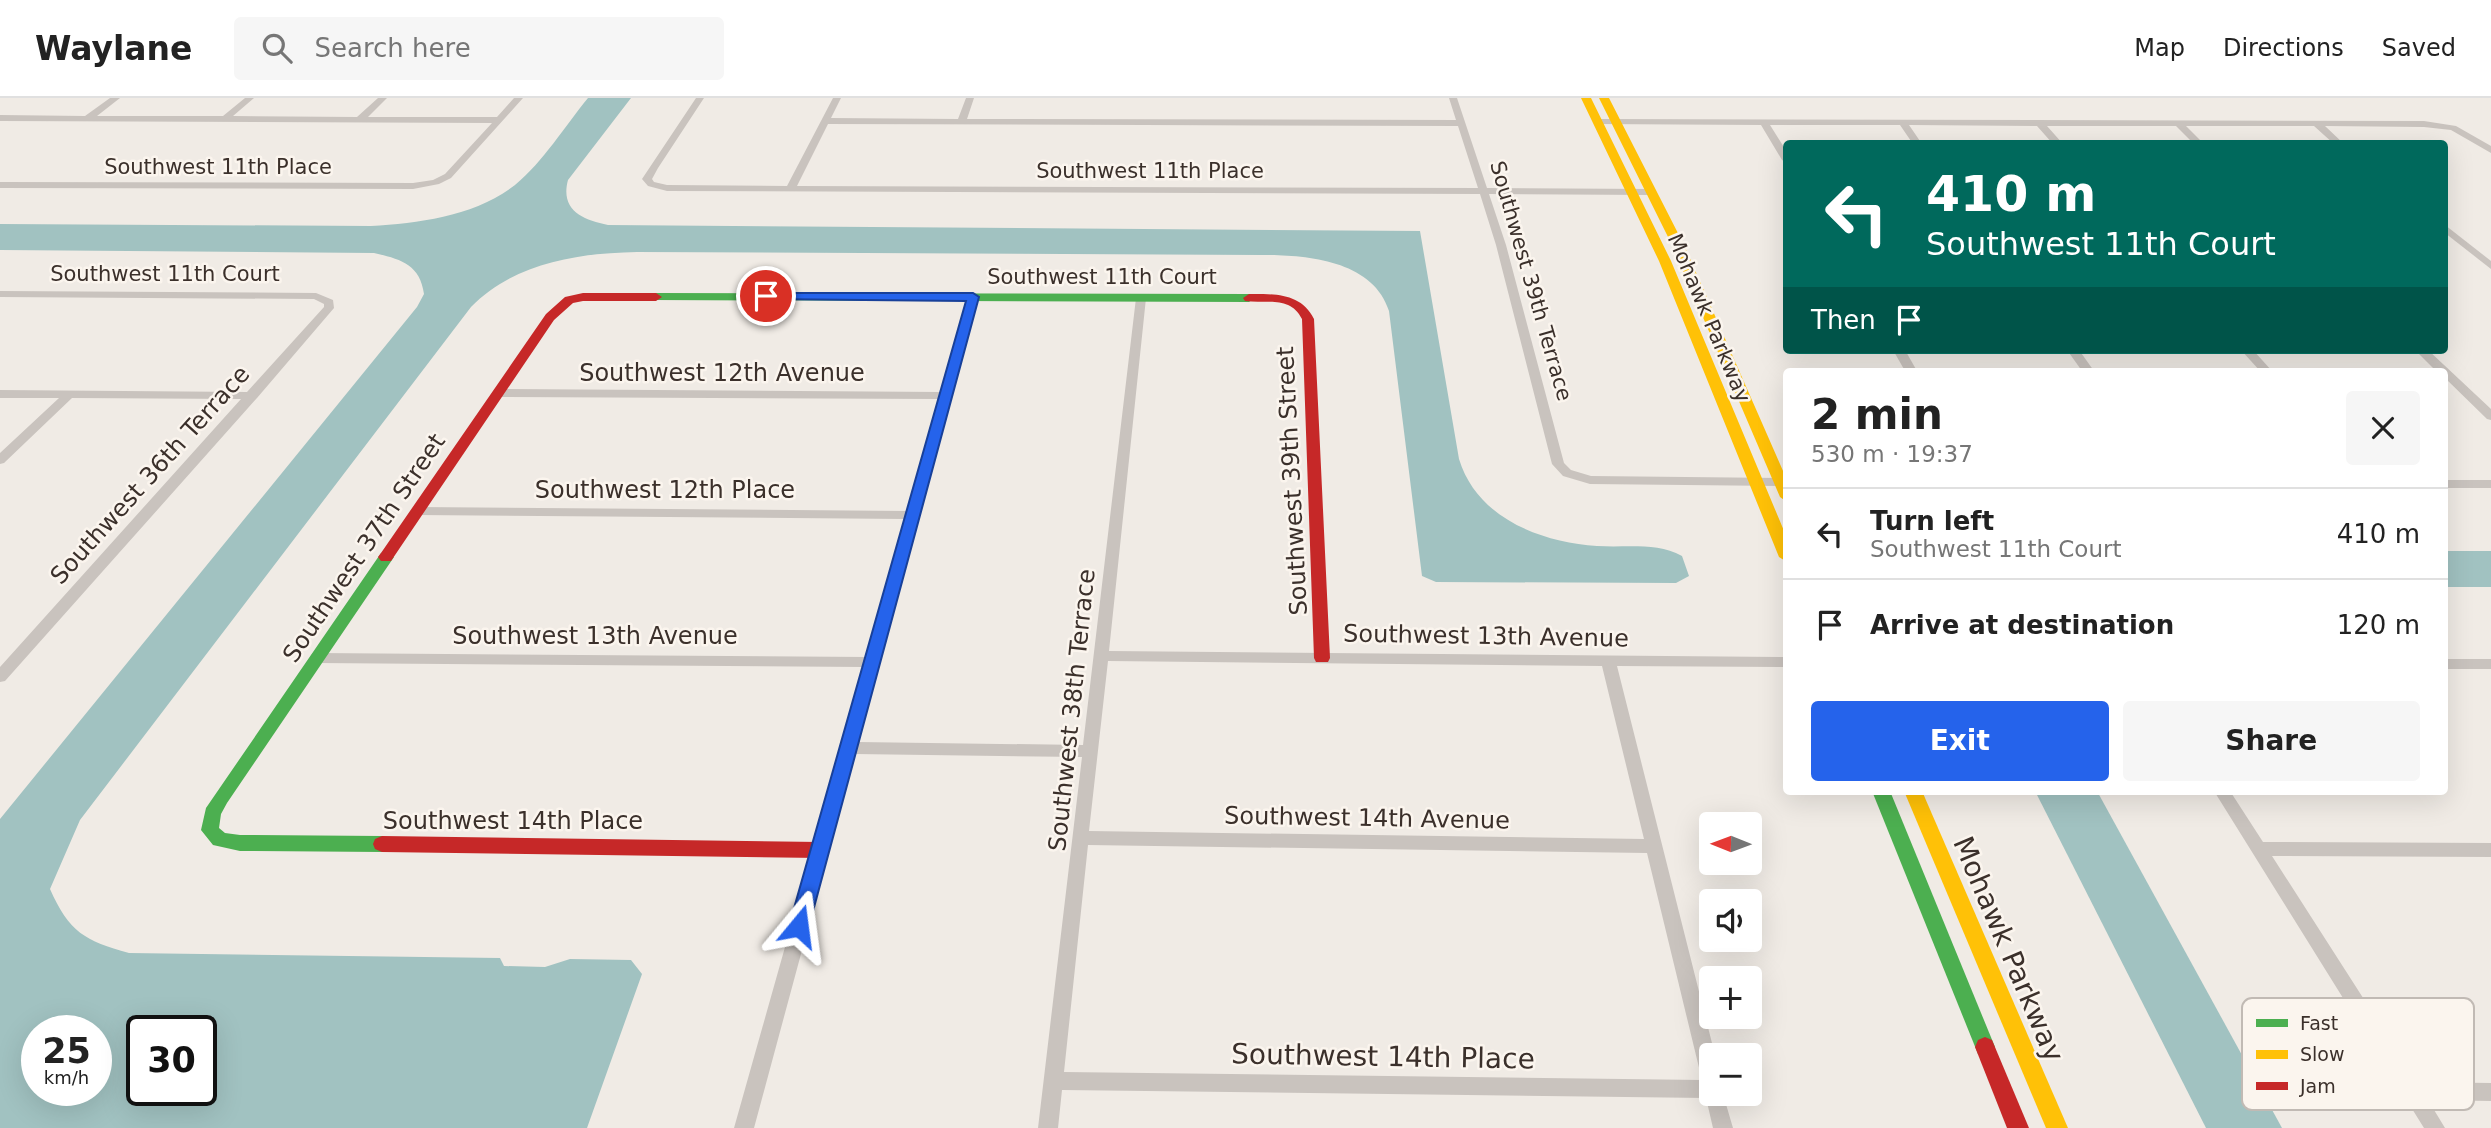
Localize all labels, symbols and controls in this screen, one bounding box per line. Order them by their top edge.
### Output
search box [234,17,724,80]
text: Waylane [35,29,192,68]
icon: search [258,29,296,67]
text: Search here [314,33,471,63]
text: Map [2134,34,2185,62]
text: Directions [2223,34,2344,62]
text: Saved [2382,34,2456,62]
street label: Southwest 11th Place [104,155,332,179]
street label: Southwest 39th Terrace [1485,158,1577,404]
street label: Southwest 11th Place [1036,159,1264,183]
text: 410 m [1926,166,2096,223]
icon: left [1811,168,1902,259]
text: Southwest 11th Court [1926,225,2276,263]
street label: Mohawk Parkway [1663,230,1755,406]
street label: Southwest 11th Court [50,262,280,286]
street label: Southwest 11th Court [987,265,1217,289]
pin [736,266,796,326]
icon: arrive [747,277,785,315]
icon: arrive [1890,301,1928,339]
text: Then [1811,305,1876,335]
street label: Southwest 39th Street [1271,346,1313,616]
street label: Southwest 12th Avenue [579,359,865,387]
street label: Southwest 36th Terrace [45,360,255,590]
text: 2 min [1811,390,1943,439]
button: close [2346,391,2420,465]
street label: Southwest 37th Street [277,428,451,668]
text: 530 m · 19:37 [1811,441,1973,467]
street label: Southwest 12th Place [535,476,795,504]
text: Turn left [1870,506,1994,536]
icon: left [1811,515,1849,553]
text: 410 m [2337,519,2420,549]
text: Southwest 11th Court [1870,536,2121,562]
street label: Southwest 38th Terrace [1043,567,1101,853]
icon: arrive [1811,606,1849,644]
text: Arrive at destination [1870,610,2174,640]
text: 120 m [2337,610,2420,640]
street label: Southwest 13th Avenue [1343,620,1629,652]
street label: Southwest 13th Avenue [452,622,738,650]
button: Exit [1811,701,2109,781]
button: Share [2123,701,2420,781]
street label: Southwest 14th Avenue [1224,802,1510,834]
street label: Southwest 14th Place [383,807,643,835]
north arrow [1699,812,1762,875]
map controls [1699,812,1762,1106]
street label: Mohawk Parkway [1946,832,2071,1067]
position arrow [762,889,836,963]
button: sound [1699,889,1762,952]
button: + [1699,966,1762,1029]
legend [2242,998,2474,1110]
text: Fast [2300,1012,2338,1034]
speed limit sign: 30 [126,1015,217,1106]
text: 25 [42,1031,91,1071]
street label: Southwest 14th Place [1231,1037,1535,1076]
button: − [1699,1043,1762,1106]
text: Slow [2300,1043,2345,1065]
text: km/h [44,1067,89,1088]
text: Jam [2299,1075,2336,1097]

